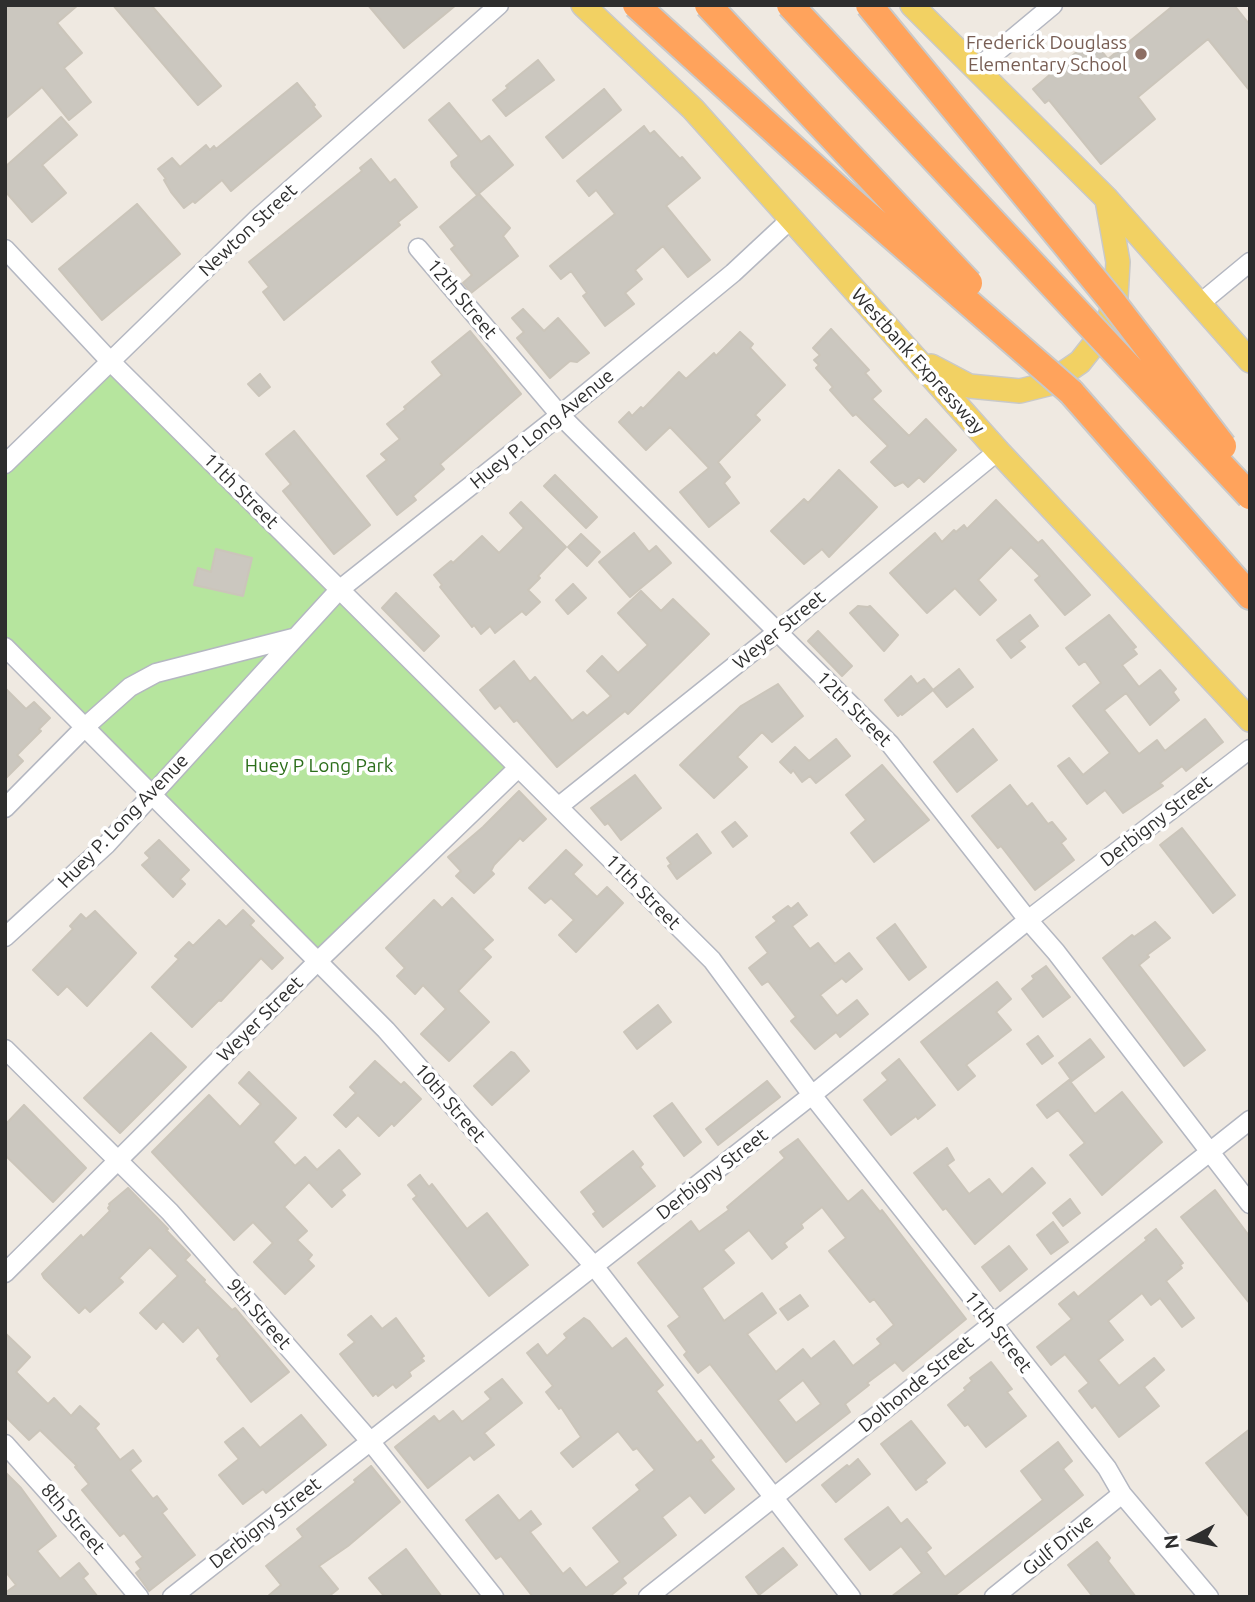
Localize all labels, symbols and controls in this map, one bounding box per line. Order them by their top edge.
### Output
place label: Frederick Douglass Elementary School [966,32,1127,76]
marker: Frederick Douglass Elementary School [1133,46,1149,62]
street label: Newton Street [194,179,302,281]
street label: 12th Street [422,254,502,344]
street label: Westbank Expressway [846,283,990,439]
street label: Huey P. Long Avenue [466,364,618,494]
street label: 11th Street [199,449,283,533]
street label: Weyer Street [728,586,830,674]
street label: 12th Street [812,667,896,751]
street label: Huey P. Long Avenue [53,749,193,893]
park label: Huey P Long Park [245,755,393,777]
street label: Derbigny Street [1096,770,1216,872]
street label: 11th Street [601,850,685,934]
street label: Weyer Street [212,971,308,1067]
street label: 10th Street [410,1059,490,1147]
street label: Derbigny Street [652,1123,772,1225]
street label: 9th Street [222,1274,296,1354]
street label: 11th Street [959,1287,1037,1377]
street label: Dolhonde Street [854,1331,978,1437]
street label: Derbigny Street [205,1472,325,1574]
street label: 8th Street [36,1479,110,1559]
north arrow [1157,1504,1227,1574]
street label: Gulf Drive [1018,1509,1098,1581]
text: N [1159,1533,1183,1550]

